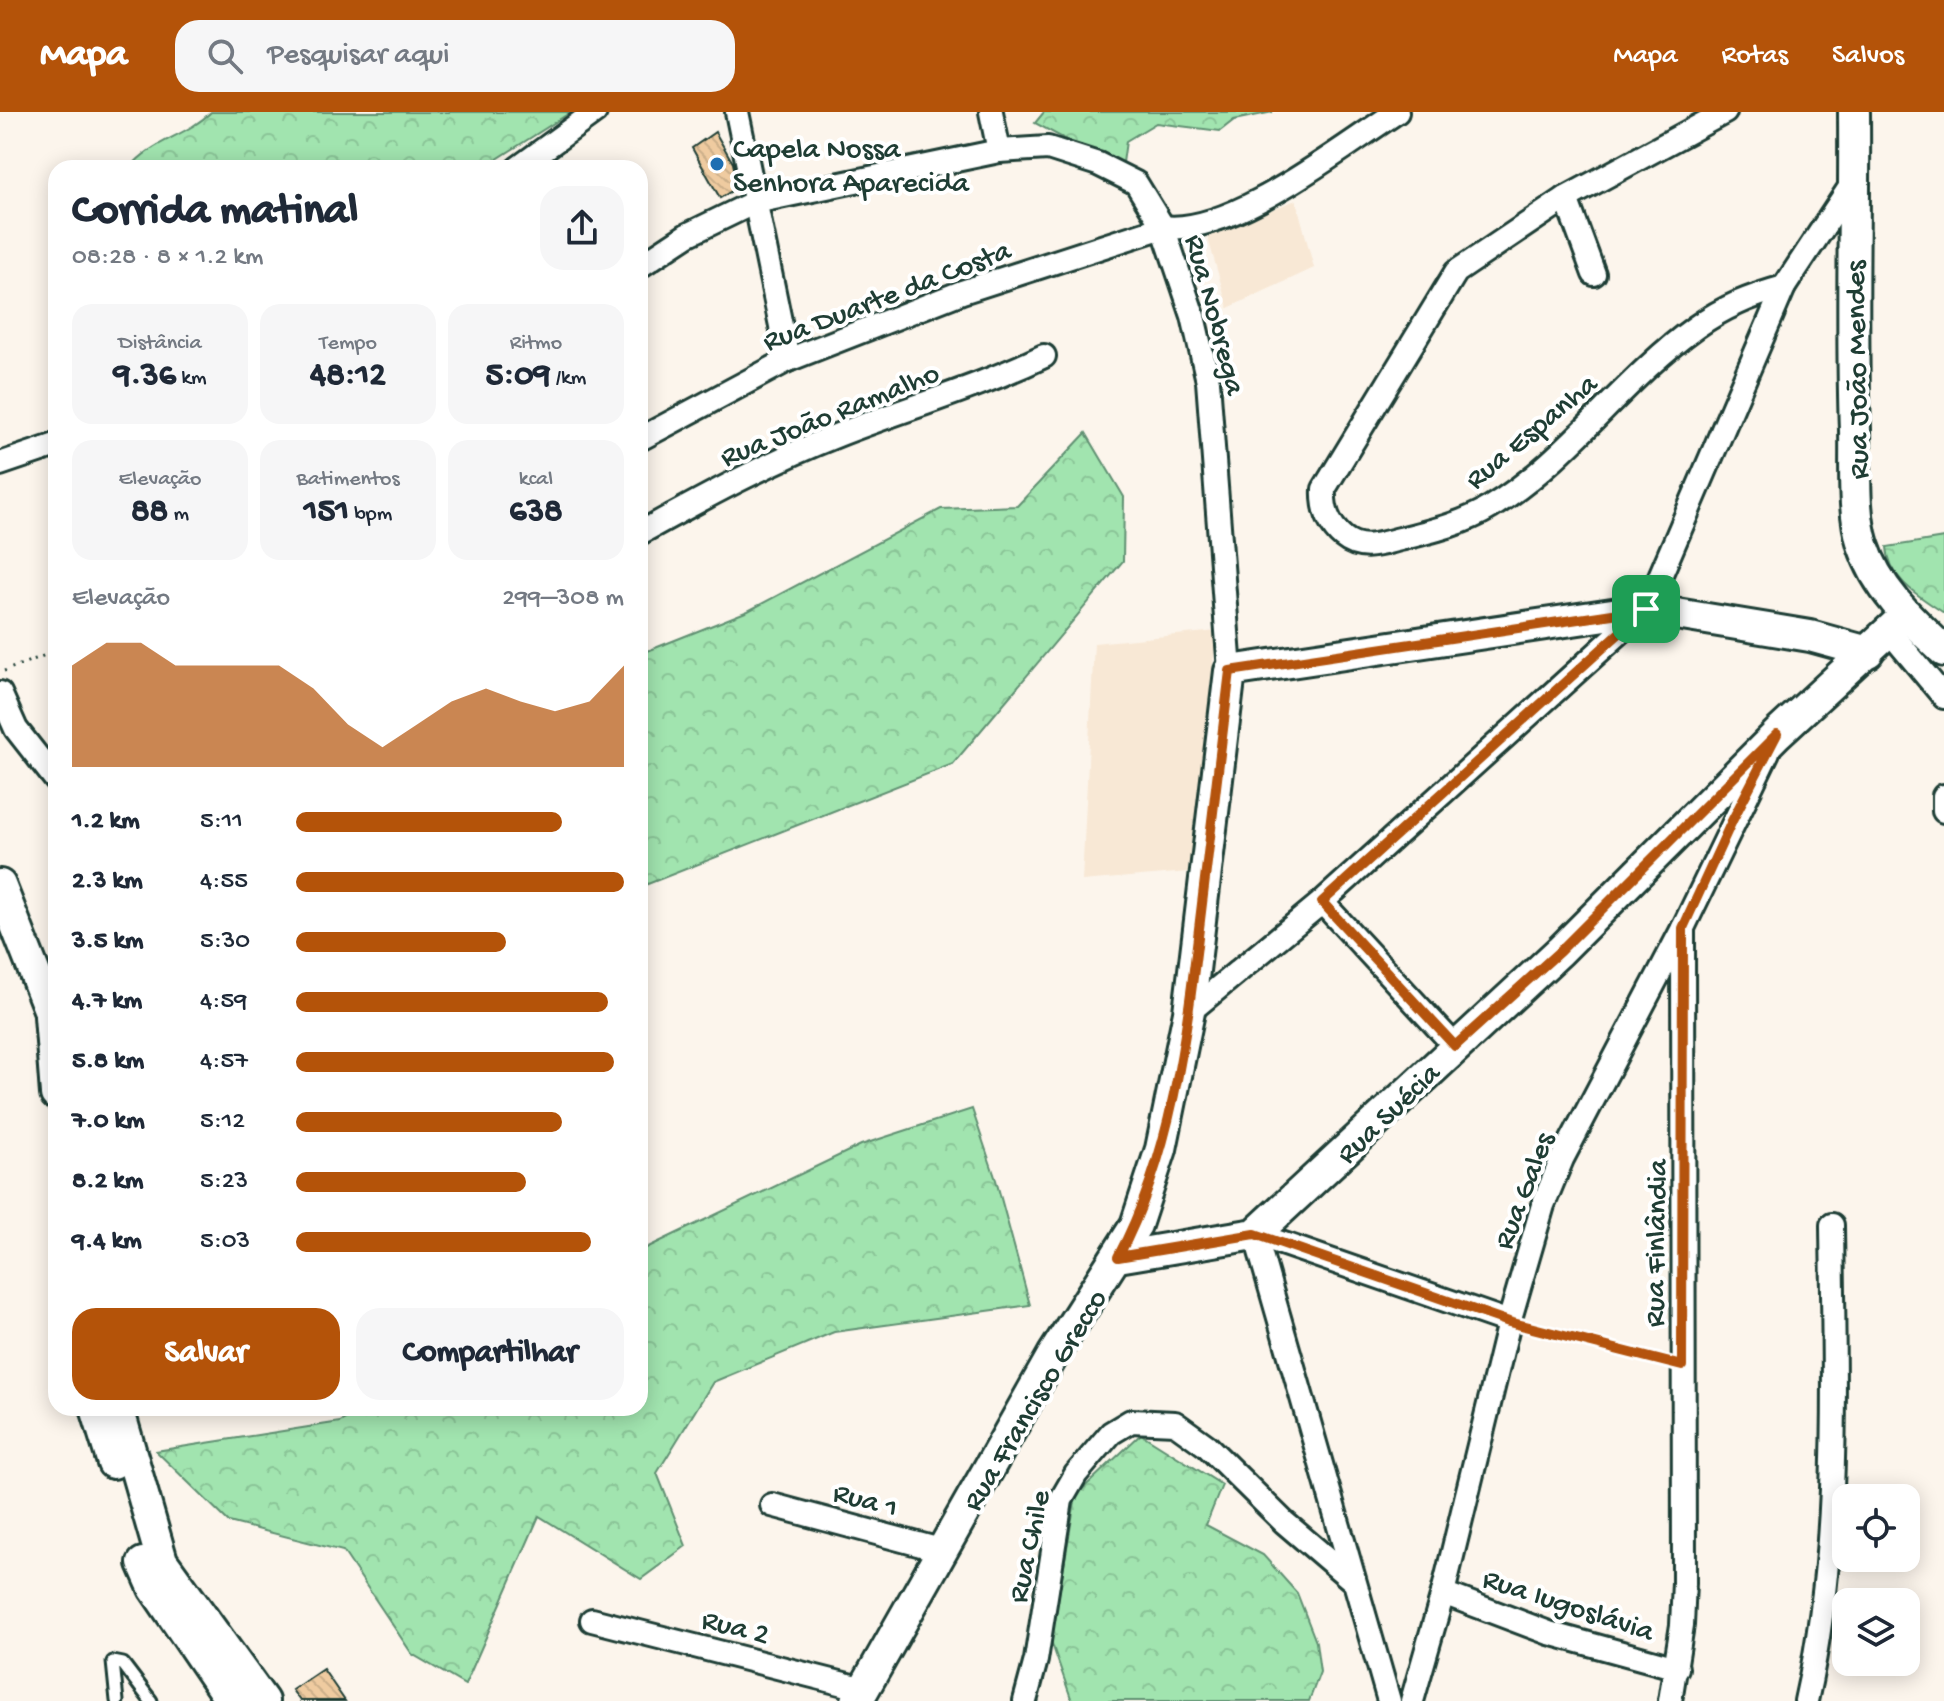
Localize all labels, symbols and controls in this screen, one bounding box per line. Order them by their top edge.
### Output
search box [175,20,735,92]
text: Mapa [40,34,127,78]
icon: search [203,34,247,78]
text: Pesquisar aqui [267,39,449,74]
text: Mapa [1613,40,1678,73]
text: Rotas [1722,40,1788,73]
text: Salvos [1832,40,1904,73]
place label: Capela Nossa Senhora Aparecida [733,134,970,203]
marker: Capela Nossa Senhora Aparecida [708,155,726,173]
button: share [540,186,624,270]
text: Corrida matinal [72,187,358,239]
street label: Rua Nobrega [1174,231,1251,400]
street label: Rua Duarte da Costa [759,234,1018,362]
text: 08:28 · 8 × 1.2 km [72,243,263,274]
street label: Rua João Mendes [1840,259,1879,480]
text: Distância [118,331,202,357]
text: Tempo [319,331,377,357]
text: Ritmo [510,331,562,357]
text: 9.36 [113,357,176,397]
text: 48:12 [310,357,386,397]
text: 5:09 [486,357,550,397]
street label: Rua João Ramalho [716,357,945,477]
text: km [176,366,207,392]
text: /km [550,366,586,392]
street label: Rua Espanha [1460,367,1607,499]
text: Elevação [119,467,201,493]
text: Batimentos [296,467,400,493]
text: kcal [519,467,553,493]
text: 88 [131,493,168,533]
text: 151 [304,493,349,533]
text: 638 [509,493,563,533]
text: m [168,502,189,528]
text: bpm [349,502,392,528]
pin [1612,575,1680,643]
text: Elevação [72,584,170,615]
text: 299–308 m [502,584,624,615]
icon: arrive [1624,587,1668,631]
text: 1.2 km [72,807,140,838]
text: 5:11 [200,807,243,838]
text: 2.3 km [72,867,143,898]
text: 4:55 [200,867,248,898]
text: 3.5 km [72,927,144,958]
text: 5:30 [200,927,250,958]
text: 4.7 km [72,987,142,1018]
text: 4:59 [200,987,247,1018]
text: 5.8 km [72,1047,144,1078]
text: 4:57 [200,1047,248,1078]
street label: Rua Suécia [1331,1056,1450,1173]
text: 7.0 km [72,1107,145,1138]
text: 5:12 [200,1107,245,1138]
street label: Rua Gales [1488,1127,1565,1255]
street label: Rua Finlândia [1640,1157,1677,1327]
text: 8.2 km [72,1167,143,1198]
text: 5:23 [200,1167,248,1198]
text: 9.4 km [72,1227,142,1258]
text: 5:03 [200,1227,250,1258]
street label: Rua Francisco Grecco [957,1284,1117,1518]
button: Salvar [72,1308,340,1400]
button: Compartilhar [356,1308,624,1400]
street label: Rua 1 [829,1477,901,1528]
map controls [1832,1484,1920,1676]
button: locate [1832,1484,1920,1572]
street label: Rua Chile [1002,1487,1061,1607]
street label: Rua Iugoslávia [1477,1563,1659,1652]
button: layers [1832,1588,1920,1676]
street label: Rua 2 [698,1604,772,1655]

